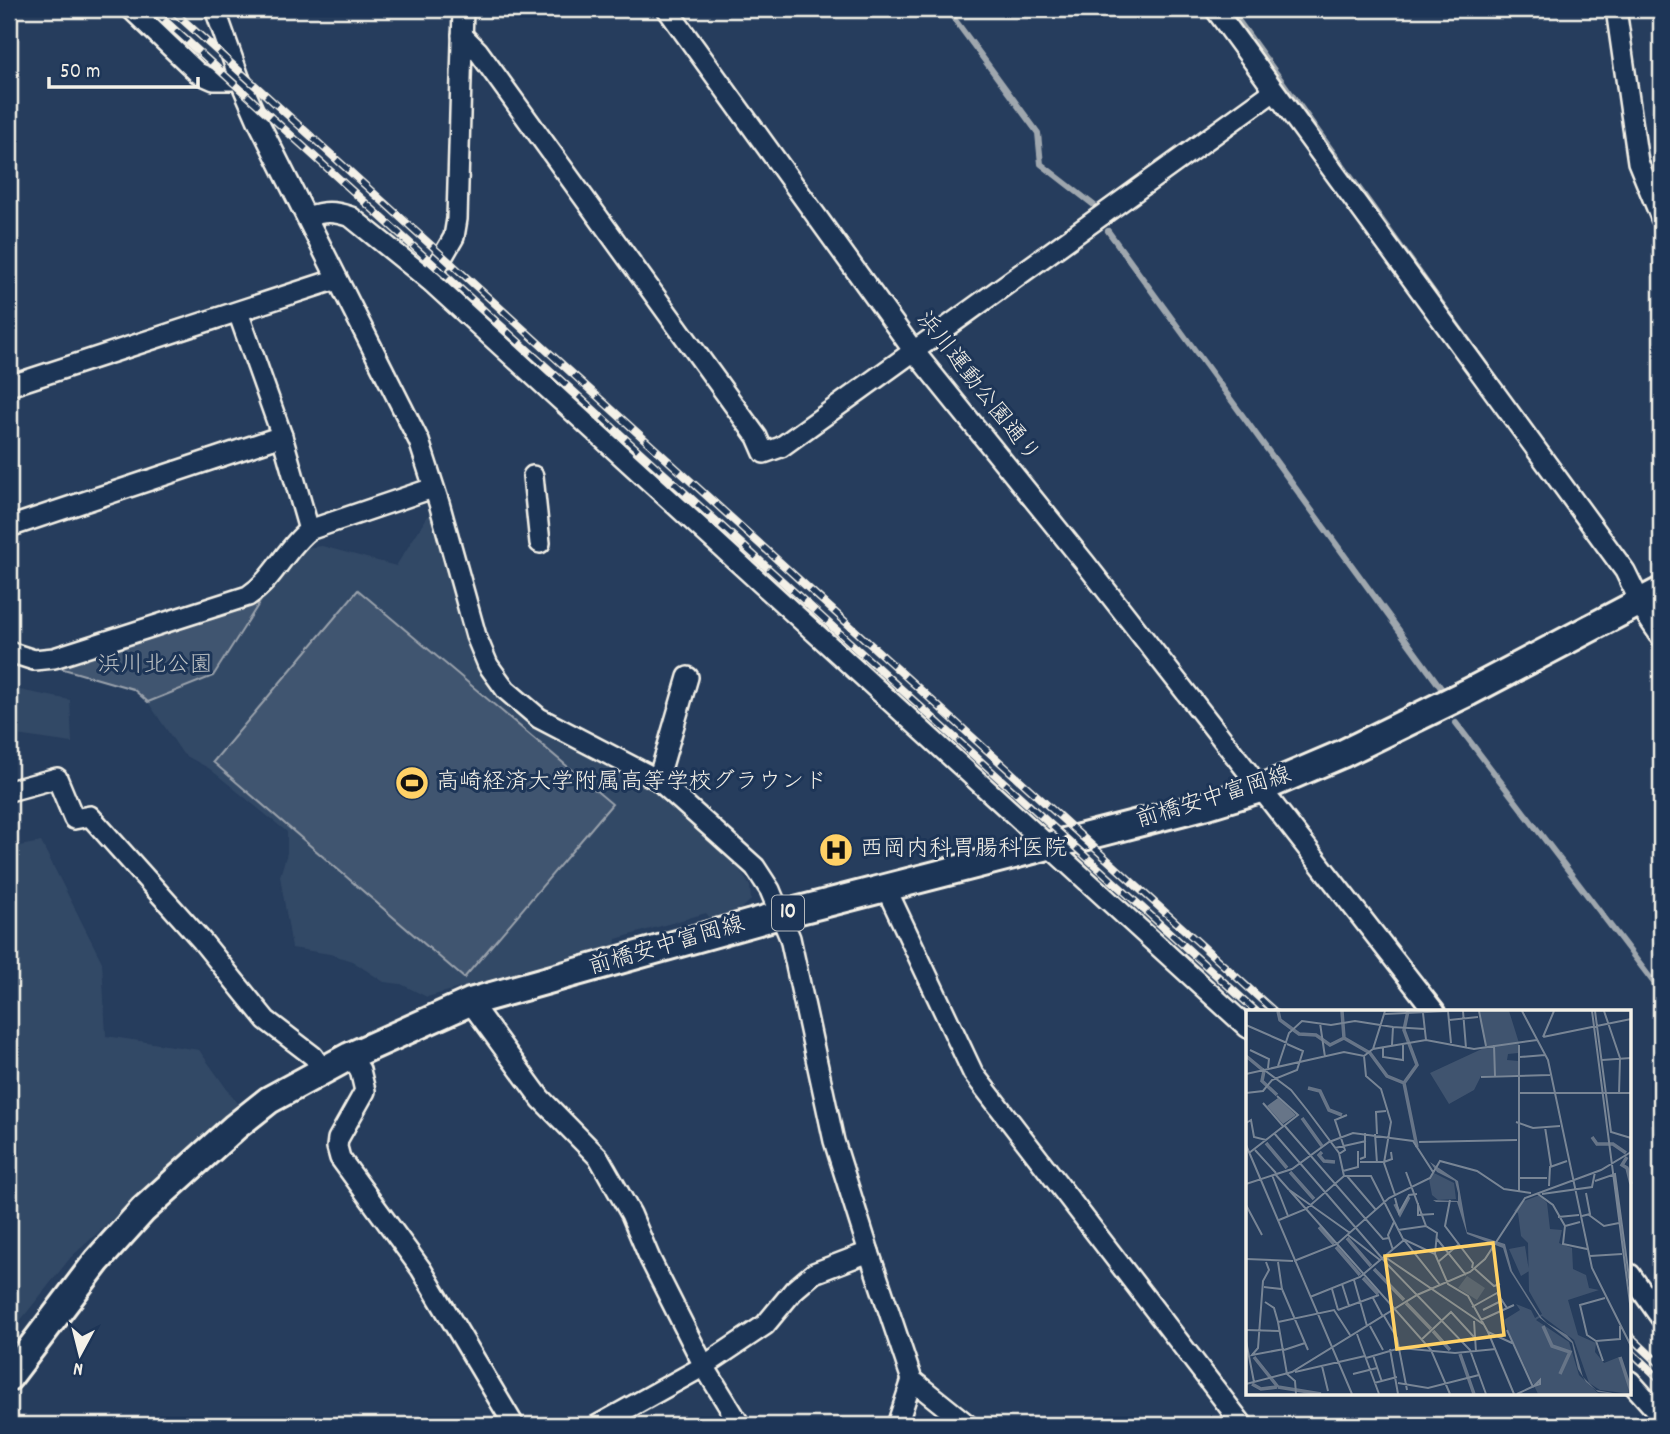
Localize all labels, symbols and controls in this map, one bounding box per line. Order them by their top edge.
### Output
scale bar [49,46,198,90]
text: 50 m [60,58,100,88]
street label: 浜川運動公園通り [907,305,1047,471]
park label: 浜川北公園 [98,650,213,683]
street label: 前橋安中富岡線 [1132,760,1296,838]
sports icon: 高崎経済大学附属高等学校グラウンド [393,764,431,802]
place label: 高崎経済大学附属高等学校グラウンド [436,767,827,800]
hospital icon: 西岡内科胃腸科医院 [817,831,855,869]
place label: 西岡内科胃腸科医院 [860,834,1067,867]
road number: 10 [772,895,804,930]
street label: 前橋安中富岡線 [585,909,749,985]
inset map [1246,1010,1632,1396]
north arrow [46,1318,116,1388]
text: N [72,1353,85,1381]

